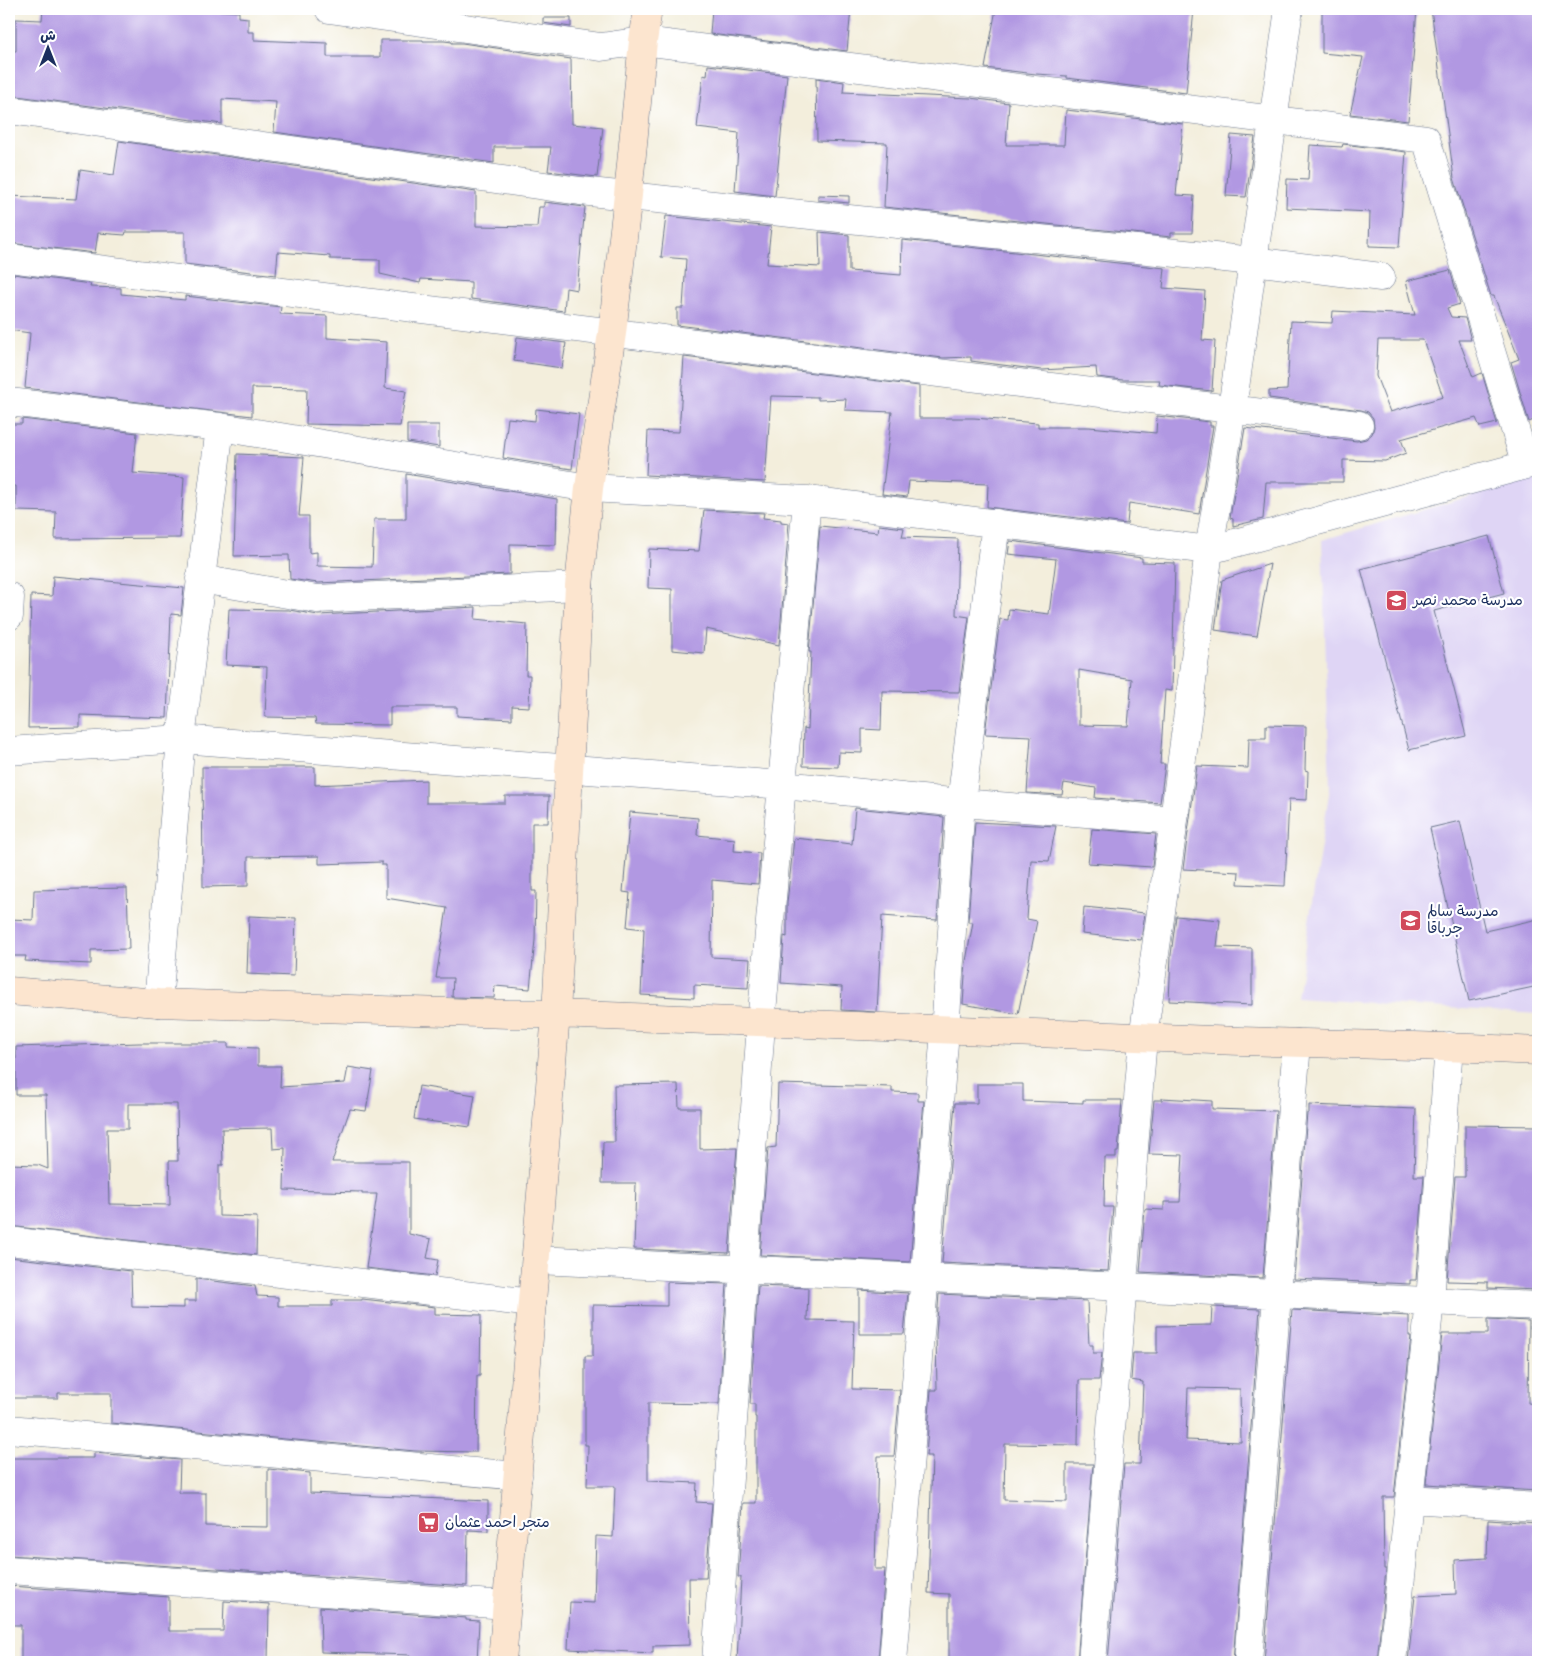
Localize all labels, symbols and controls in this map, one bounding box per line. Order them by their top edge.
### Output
north arrow [22,22,72,72]
text: ش [40,27,56,44]
school or university icon: مدرسة محمد نصر [1385,588,1409,612]
place label: مدرسة محمد نصر [1411,591,1523,610]
place label: مدرسة سالم جرباقا [1427,902,1499,938]
school or university icon: مدرسة سالم جرباقا [1399,908,1423,932]
supermarket icon: متجر احمد عثمان [417,1510,441,1534]
place label: متجر احمد عثمان [445,1513,550,1532]

